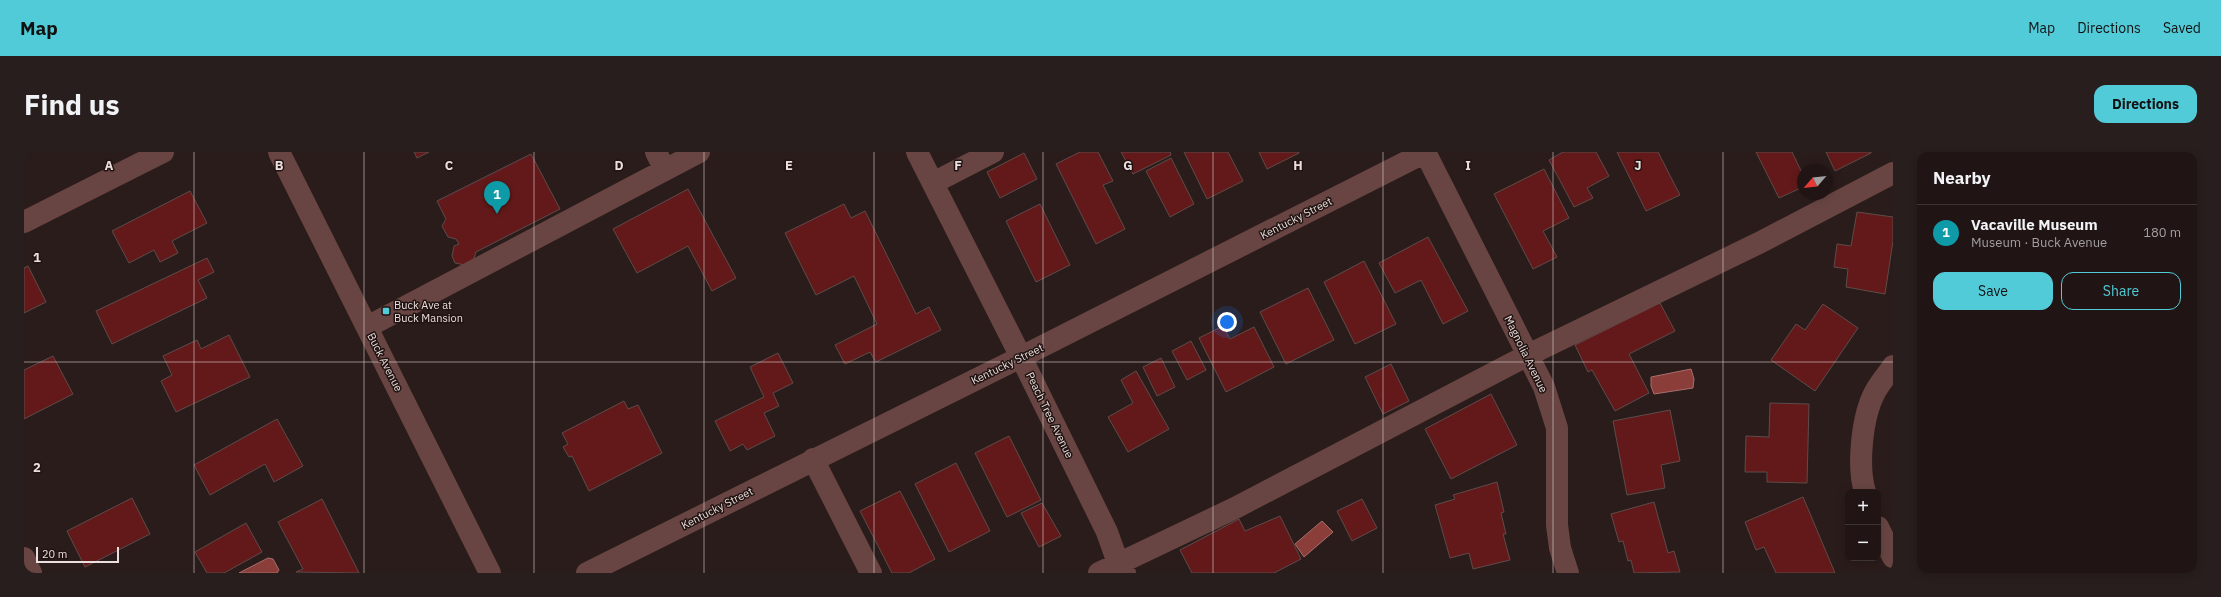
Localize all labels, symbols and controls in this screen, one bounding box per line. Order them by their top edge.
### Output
text: Map [20,16,58,40]
text: Map [2028,19,2055,37]
text: Directions [2077,19,2141,37]
text: Saved [2163,19,2201,37]
button: Directions [2094,85,2197,123]
text: Find us [24,86,120,123]
text: A [105,157,114,174]
text: B [275,157,284,174]
text: C [445,157,454,174]
text: D [614,157,624,174]
text: E [785,157,793,174]
text: F [954,157,962,174]
text: G [1123,157,1133,174]
text: H [1293,157,1303,174]
text: I [1465,157,1471,174]
text: J [1634,157,1642,174]
north arrow [1797,164,1833,200]
text: Nearby [1933,167,1991,189]
pin: 1 [484,181,510,214]
street label: Kentucky Street [1258,194,1334,242]
text: Vacaville Museum [1971,215,2098,234]
text: 1 [1942,224,1950,241]
text: 180 m [2143,224,2181,241]
text: Museum · Buck Avenue [1971,234,2107,251]
text: 1 [33,249,41,266]
button: Save [1933,272,2053,310]
button: Share [2061,272,2181,310]
place label: Buck Ave at Buck Mansion [394,298,463,325]
marker: Buck Ave at Buck Mansion [381,306,391,316]
your location [1217,312,1237,332]
street label: Magnolia Avenue [1501,313,1551,395]
street label: Buck Avenue [364,330,406,394]
street label: Kentucky Street [969,340,1046,388]
street label: Peach Tree Avenue [1023,370,1077,460]
text: 2 [33,459,41,476]
street label: Kentucky Street [679,484,755,532]
map controls [1845,489,1881,561]
button: + [1845,489,1881,525]
button: − [1845,525,1881,561]
scale bar [36,545,119,564]
text: 20 m [42,547,67,561]

